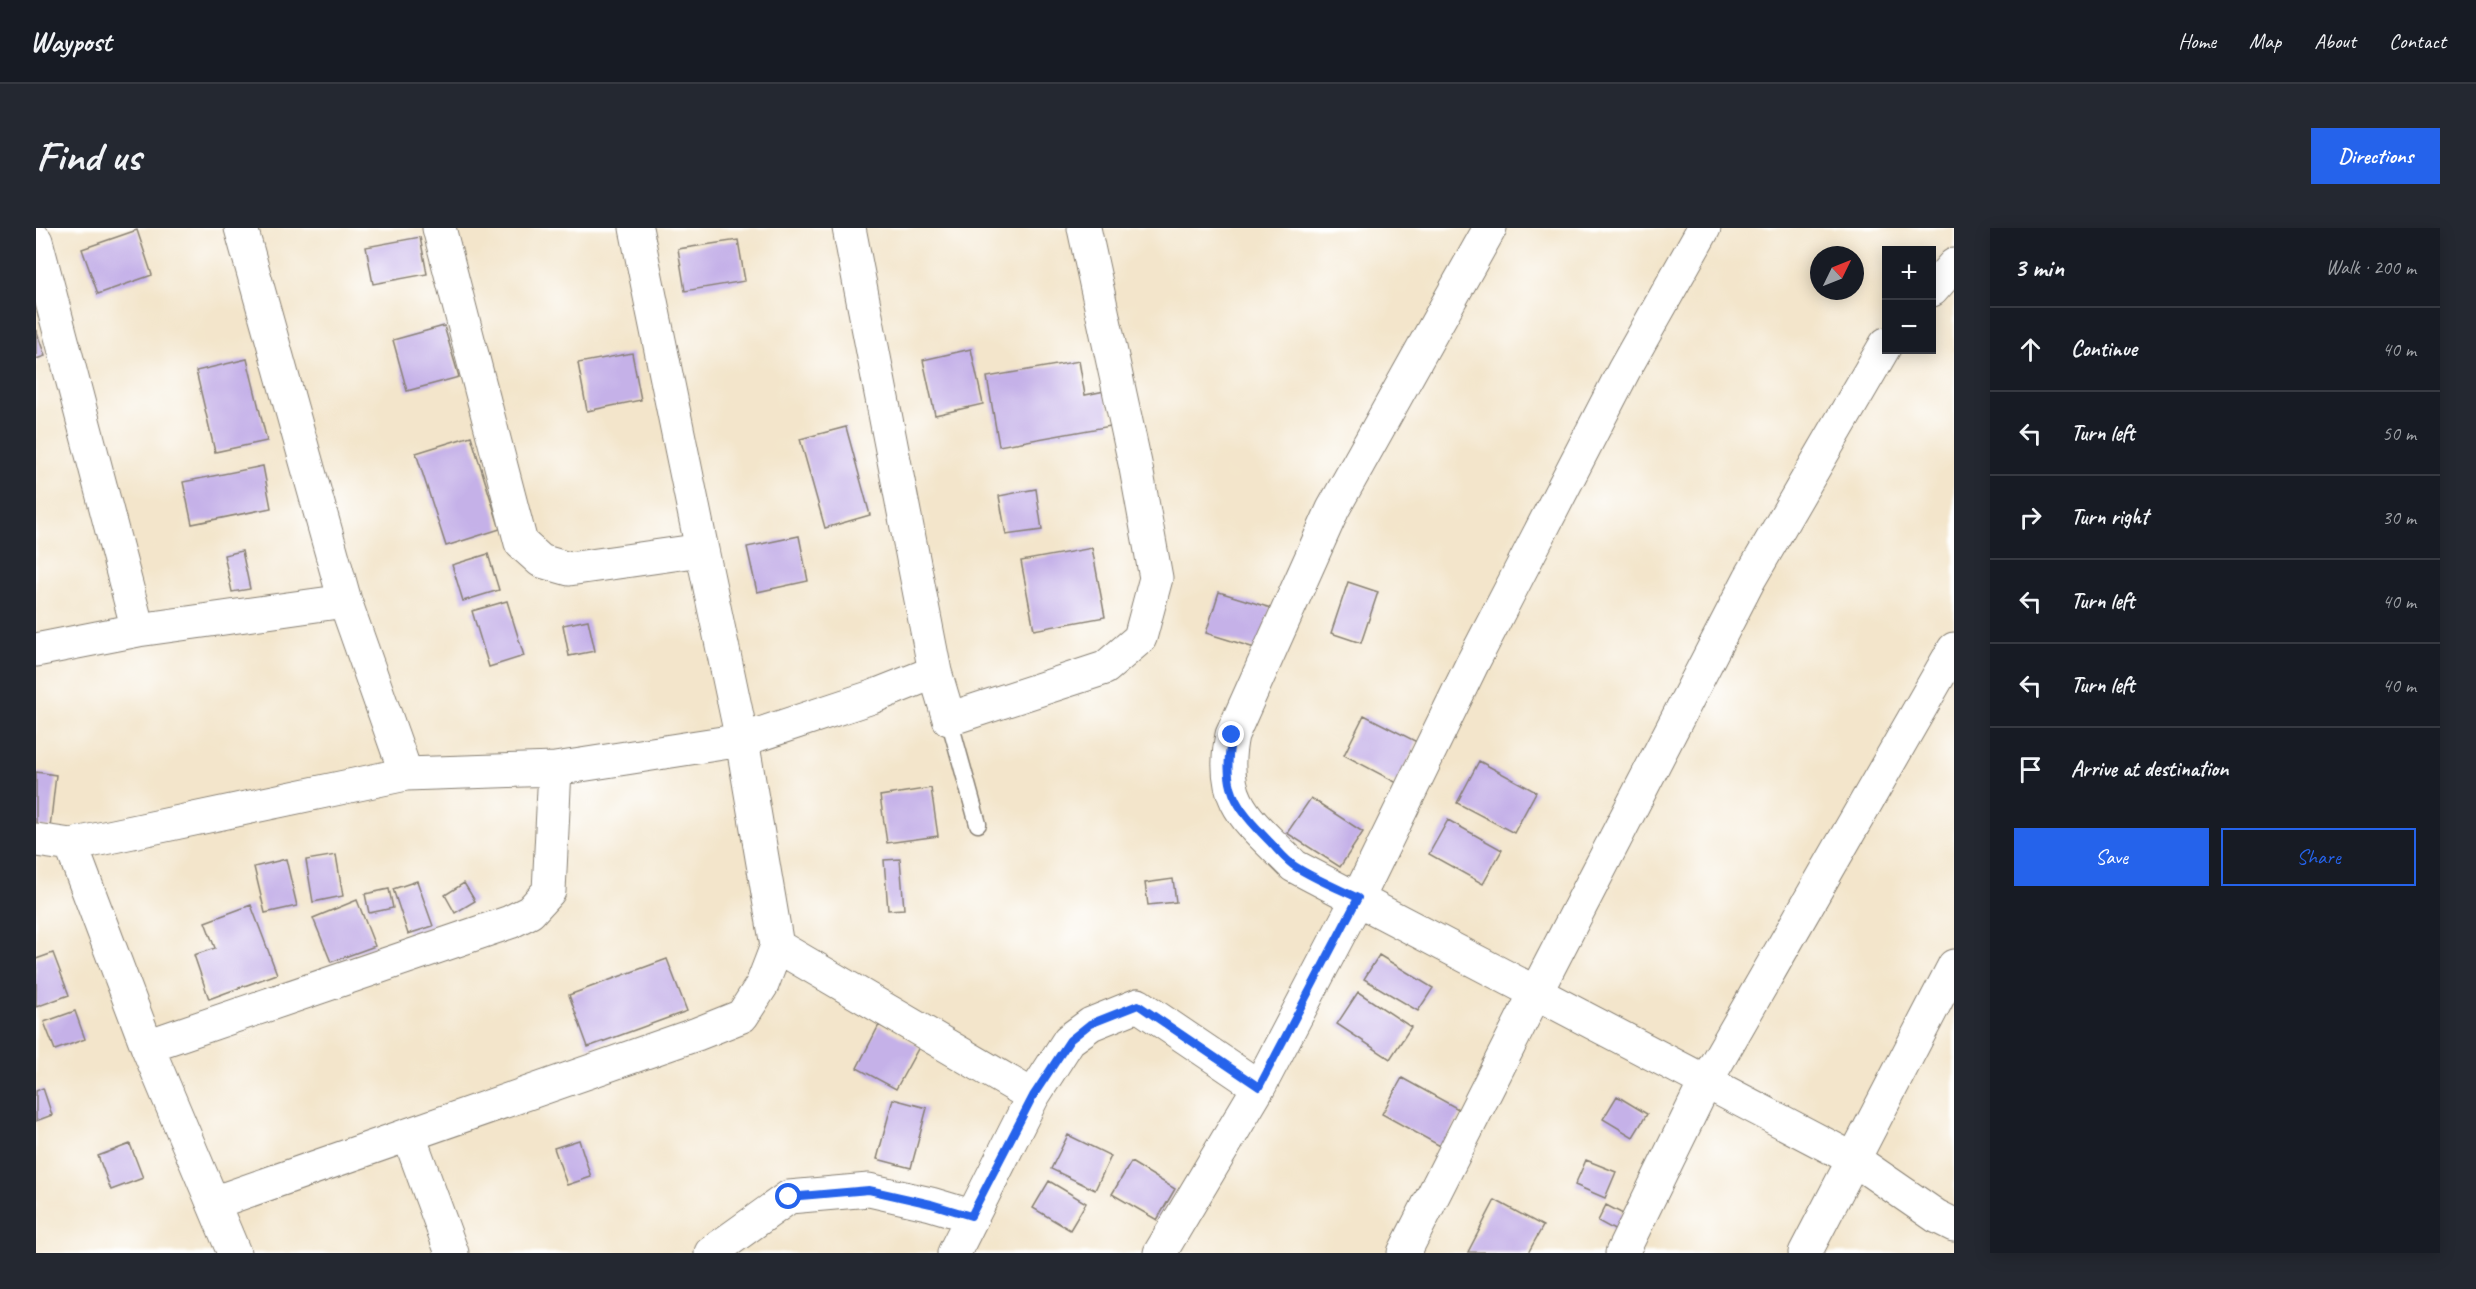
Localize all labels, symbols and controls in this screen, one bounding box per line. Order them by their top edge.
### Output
text: Waypost [30,24,111,59]
text: Home [2178,28,2216,54]
text: Map [2249,28,2281,54]
text: About [2314,28,2356,54]
text: Contact [2389,28,2446,54]
button: Directions [2311,128,2440,184]
text: Find us [36,130,141,183]
north arrow [1810,246,1864,300]
map controls [1882,246,1936,354]
button: + [1882,246,1936,300]
text: 3 min [2014,251,2064,284]
text: Walk · 200 m [2326,255,2416,280]
button: − [1882,300,1936,354]
icon: ahead [2014,333,2047,366]
text: Continue [2071,335,2137,363]
text: 40 m [2382,337,2416,362]
icon: left [2014,417,2047,450]
text: Turn left [2071,419,2135,447]
text: 50 m [2382,421,2416,446]
icon: right [2014,501,2047,534]
text: Turn right [2071,503,2148,531]
text: 30 m [2382,505,2416,530]
icon: left [2014,585,2047,618]
text: Turn left [2071,587,2135,615]
text: 40 m [2382,589,2416,614]
icon: left [2014,669,2047,702]
text: Turn left [2071,671,2135,699]
text: 40 m [2382,673,2416,698]
route end [1218,721,1244,747]
icon: arrive [2014,753,2047,786]
text: Arrive at destination [2071,755,2228,783]
button: Save [2014,828,2209,886]
button: Share [2221,828,2416,886]
route start [775,1183,801,1209]

